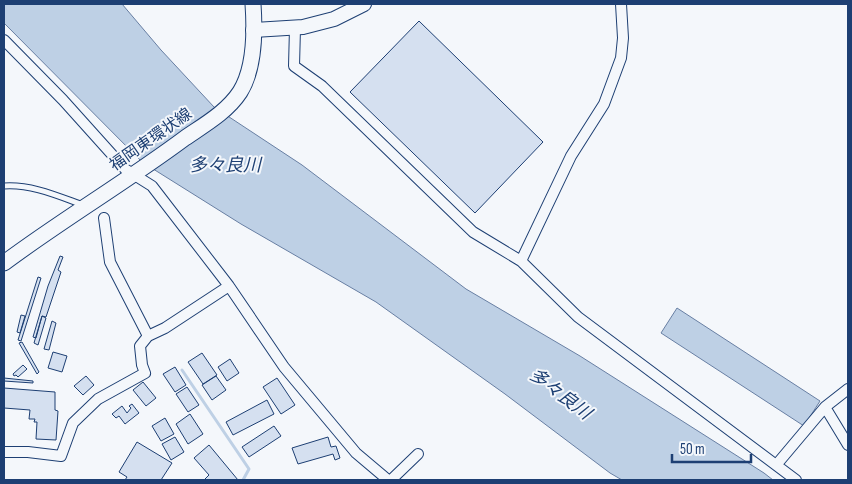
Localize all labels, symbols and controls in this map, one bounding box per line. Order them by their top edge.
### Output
street label: 福岡東環状線 [106,105,196,175]
water label: 多々良川 [189,155,263,176]
water label: 多々良川 [525,364,597,425]
scale bar [672,432,751,464]
text: 50 m [680,440,705,459]

